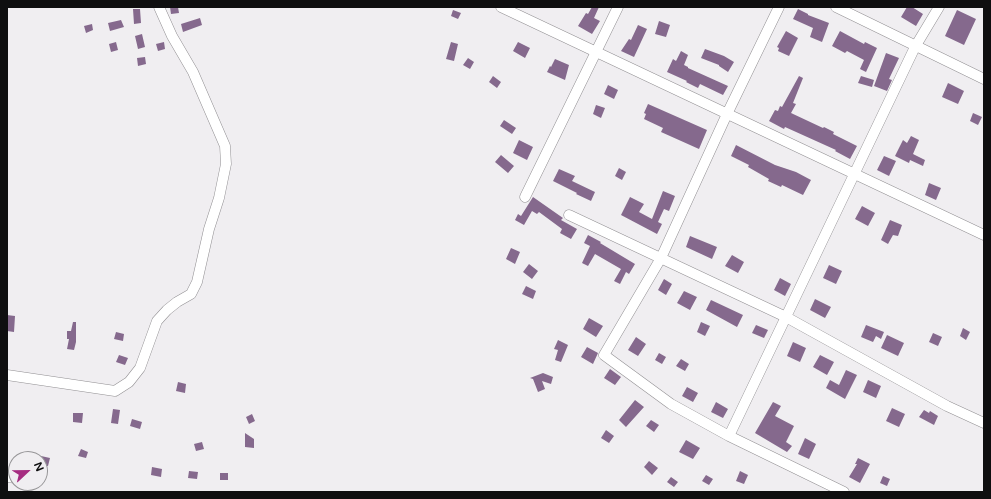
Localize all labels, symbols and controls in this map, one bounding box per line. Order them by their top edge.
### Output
north arrow [8,451,48,491]
text: N [31,460,46,473]

